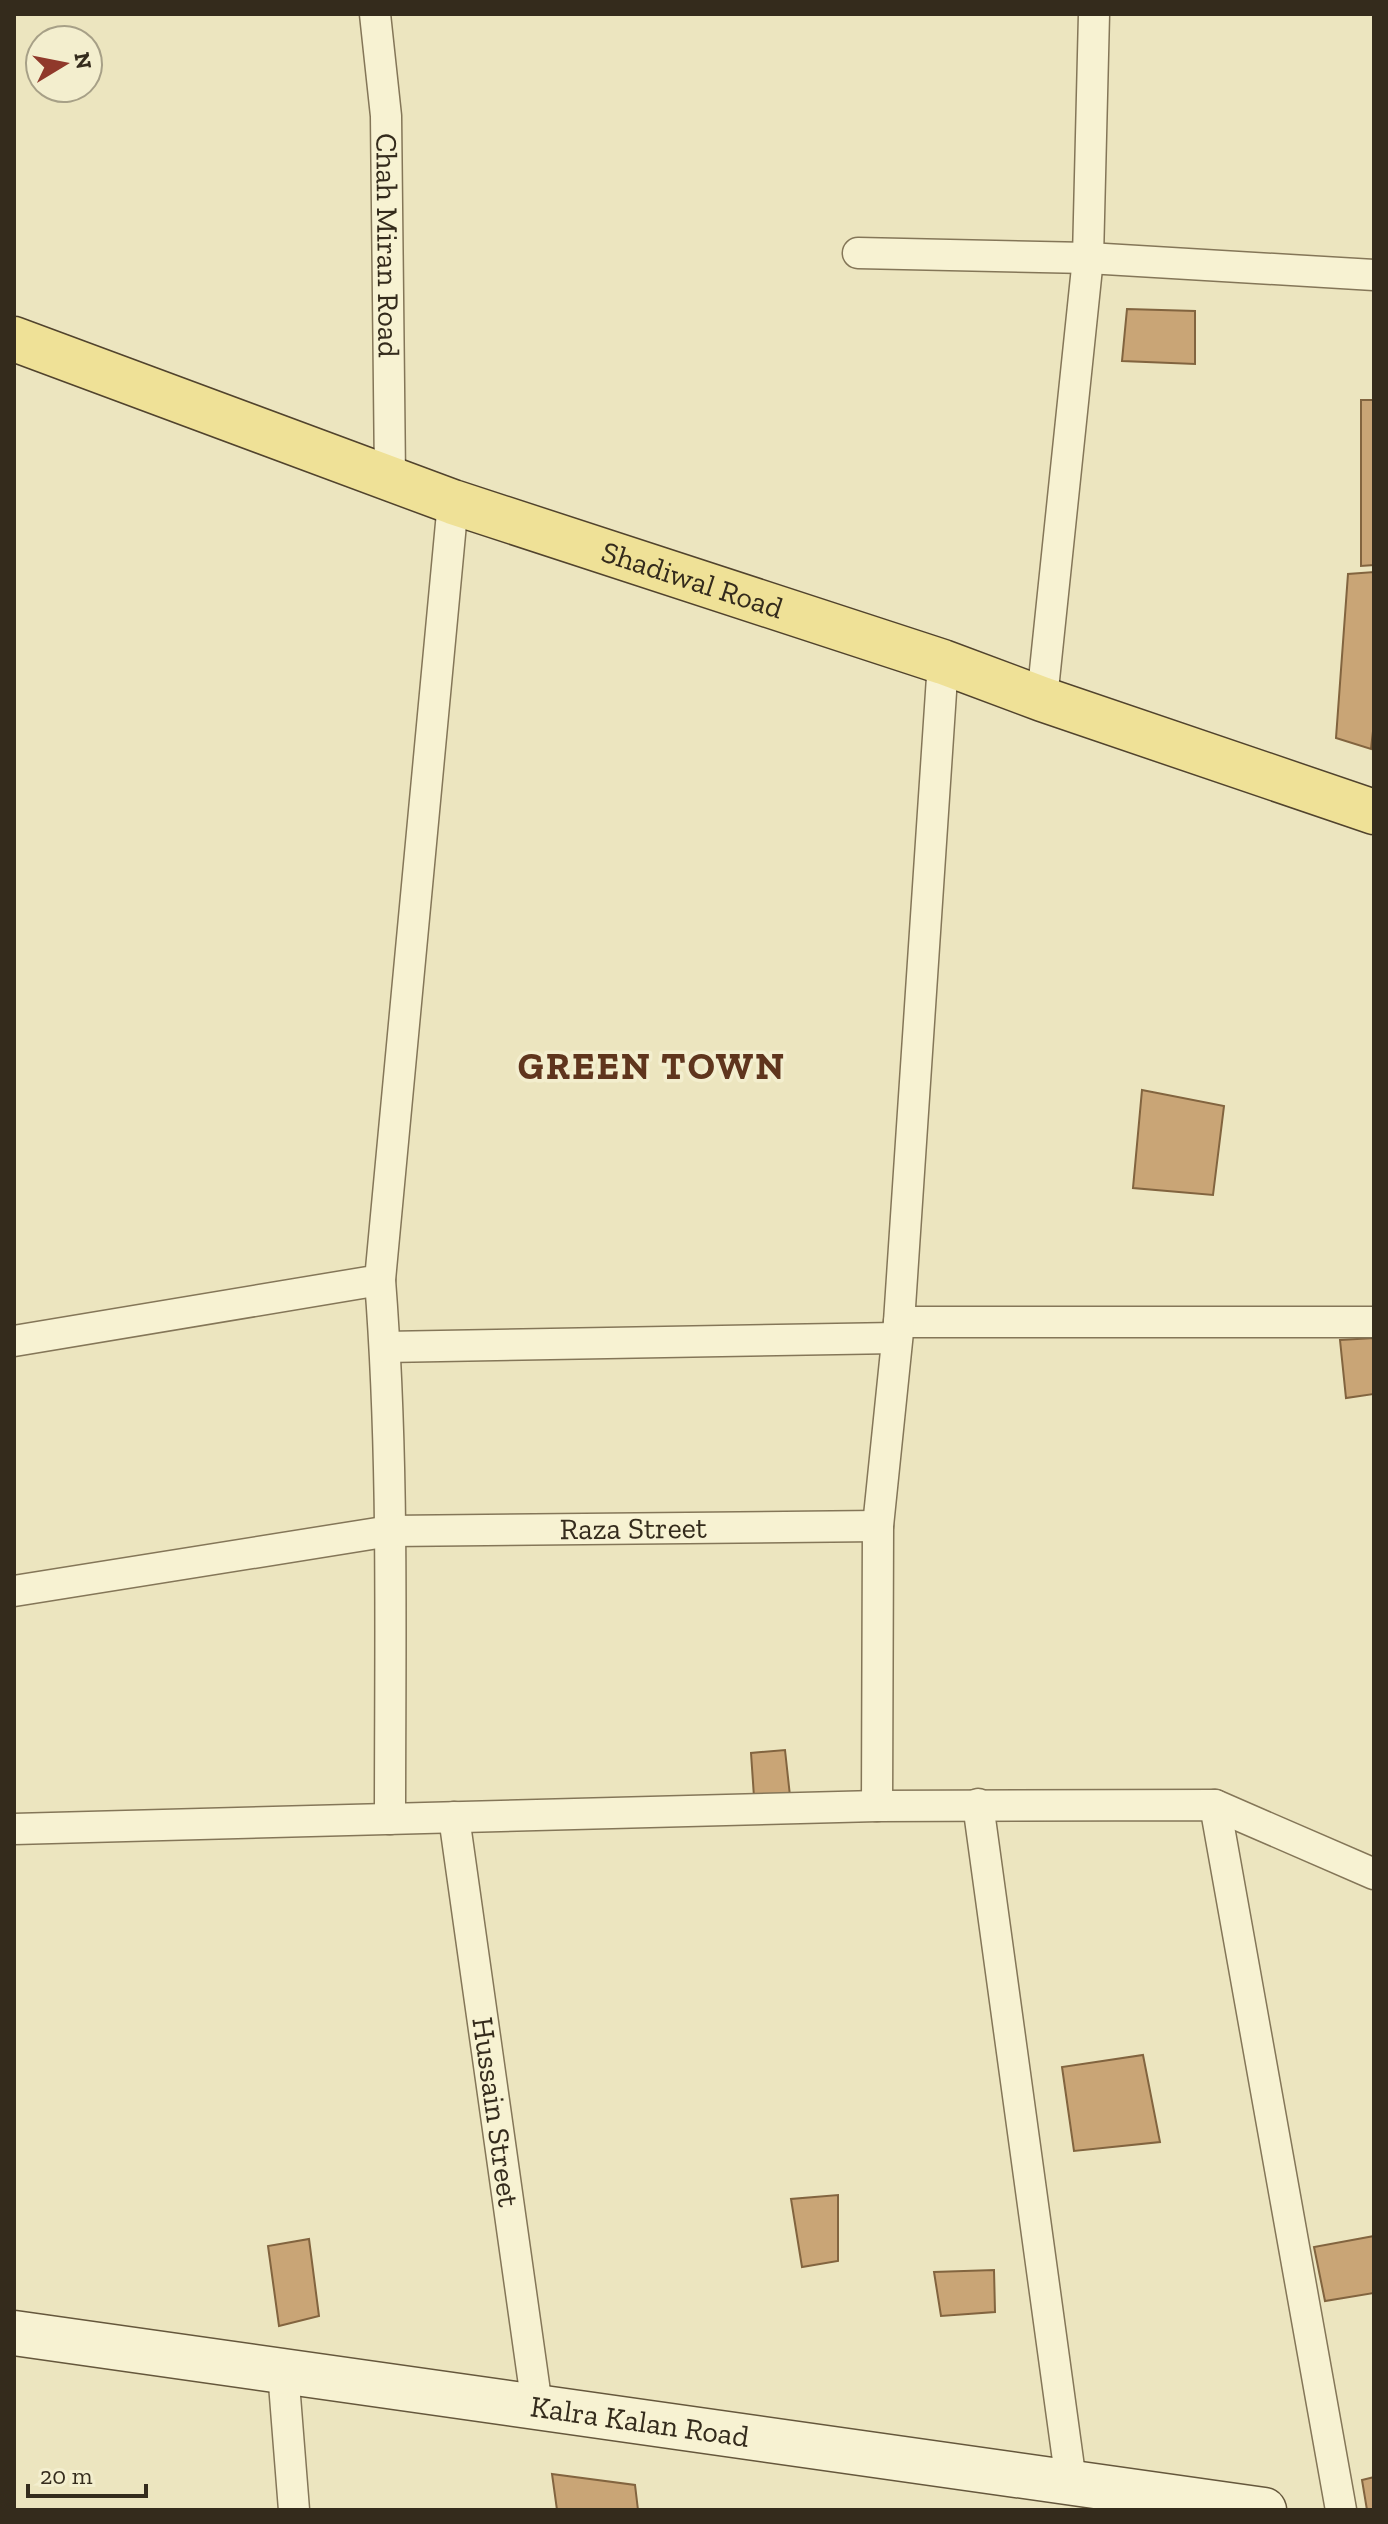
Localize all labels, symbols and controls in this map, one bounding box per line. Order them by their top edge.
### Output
north arrow [24,24,104,104]
text: N [68,50,98,71]
street label: Chah Miran Road [368,133,407,358]
street label: Shadiwal Road [597,534,788,627]
district label: GREEN TOWN [518,1043,786,1089]
street label: Raza Street [559,1510,707,1547]
street label: Hussain Street [464,2015,527,2209]
street label: Kalra Kalan Road [528,2388,752,2455]
scale bar [28,2448,146,2498]
text: 20 m [40,2461,93,2490]

